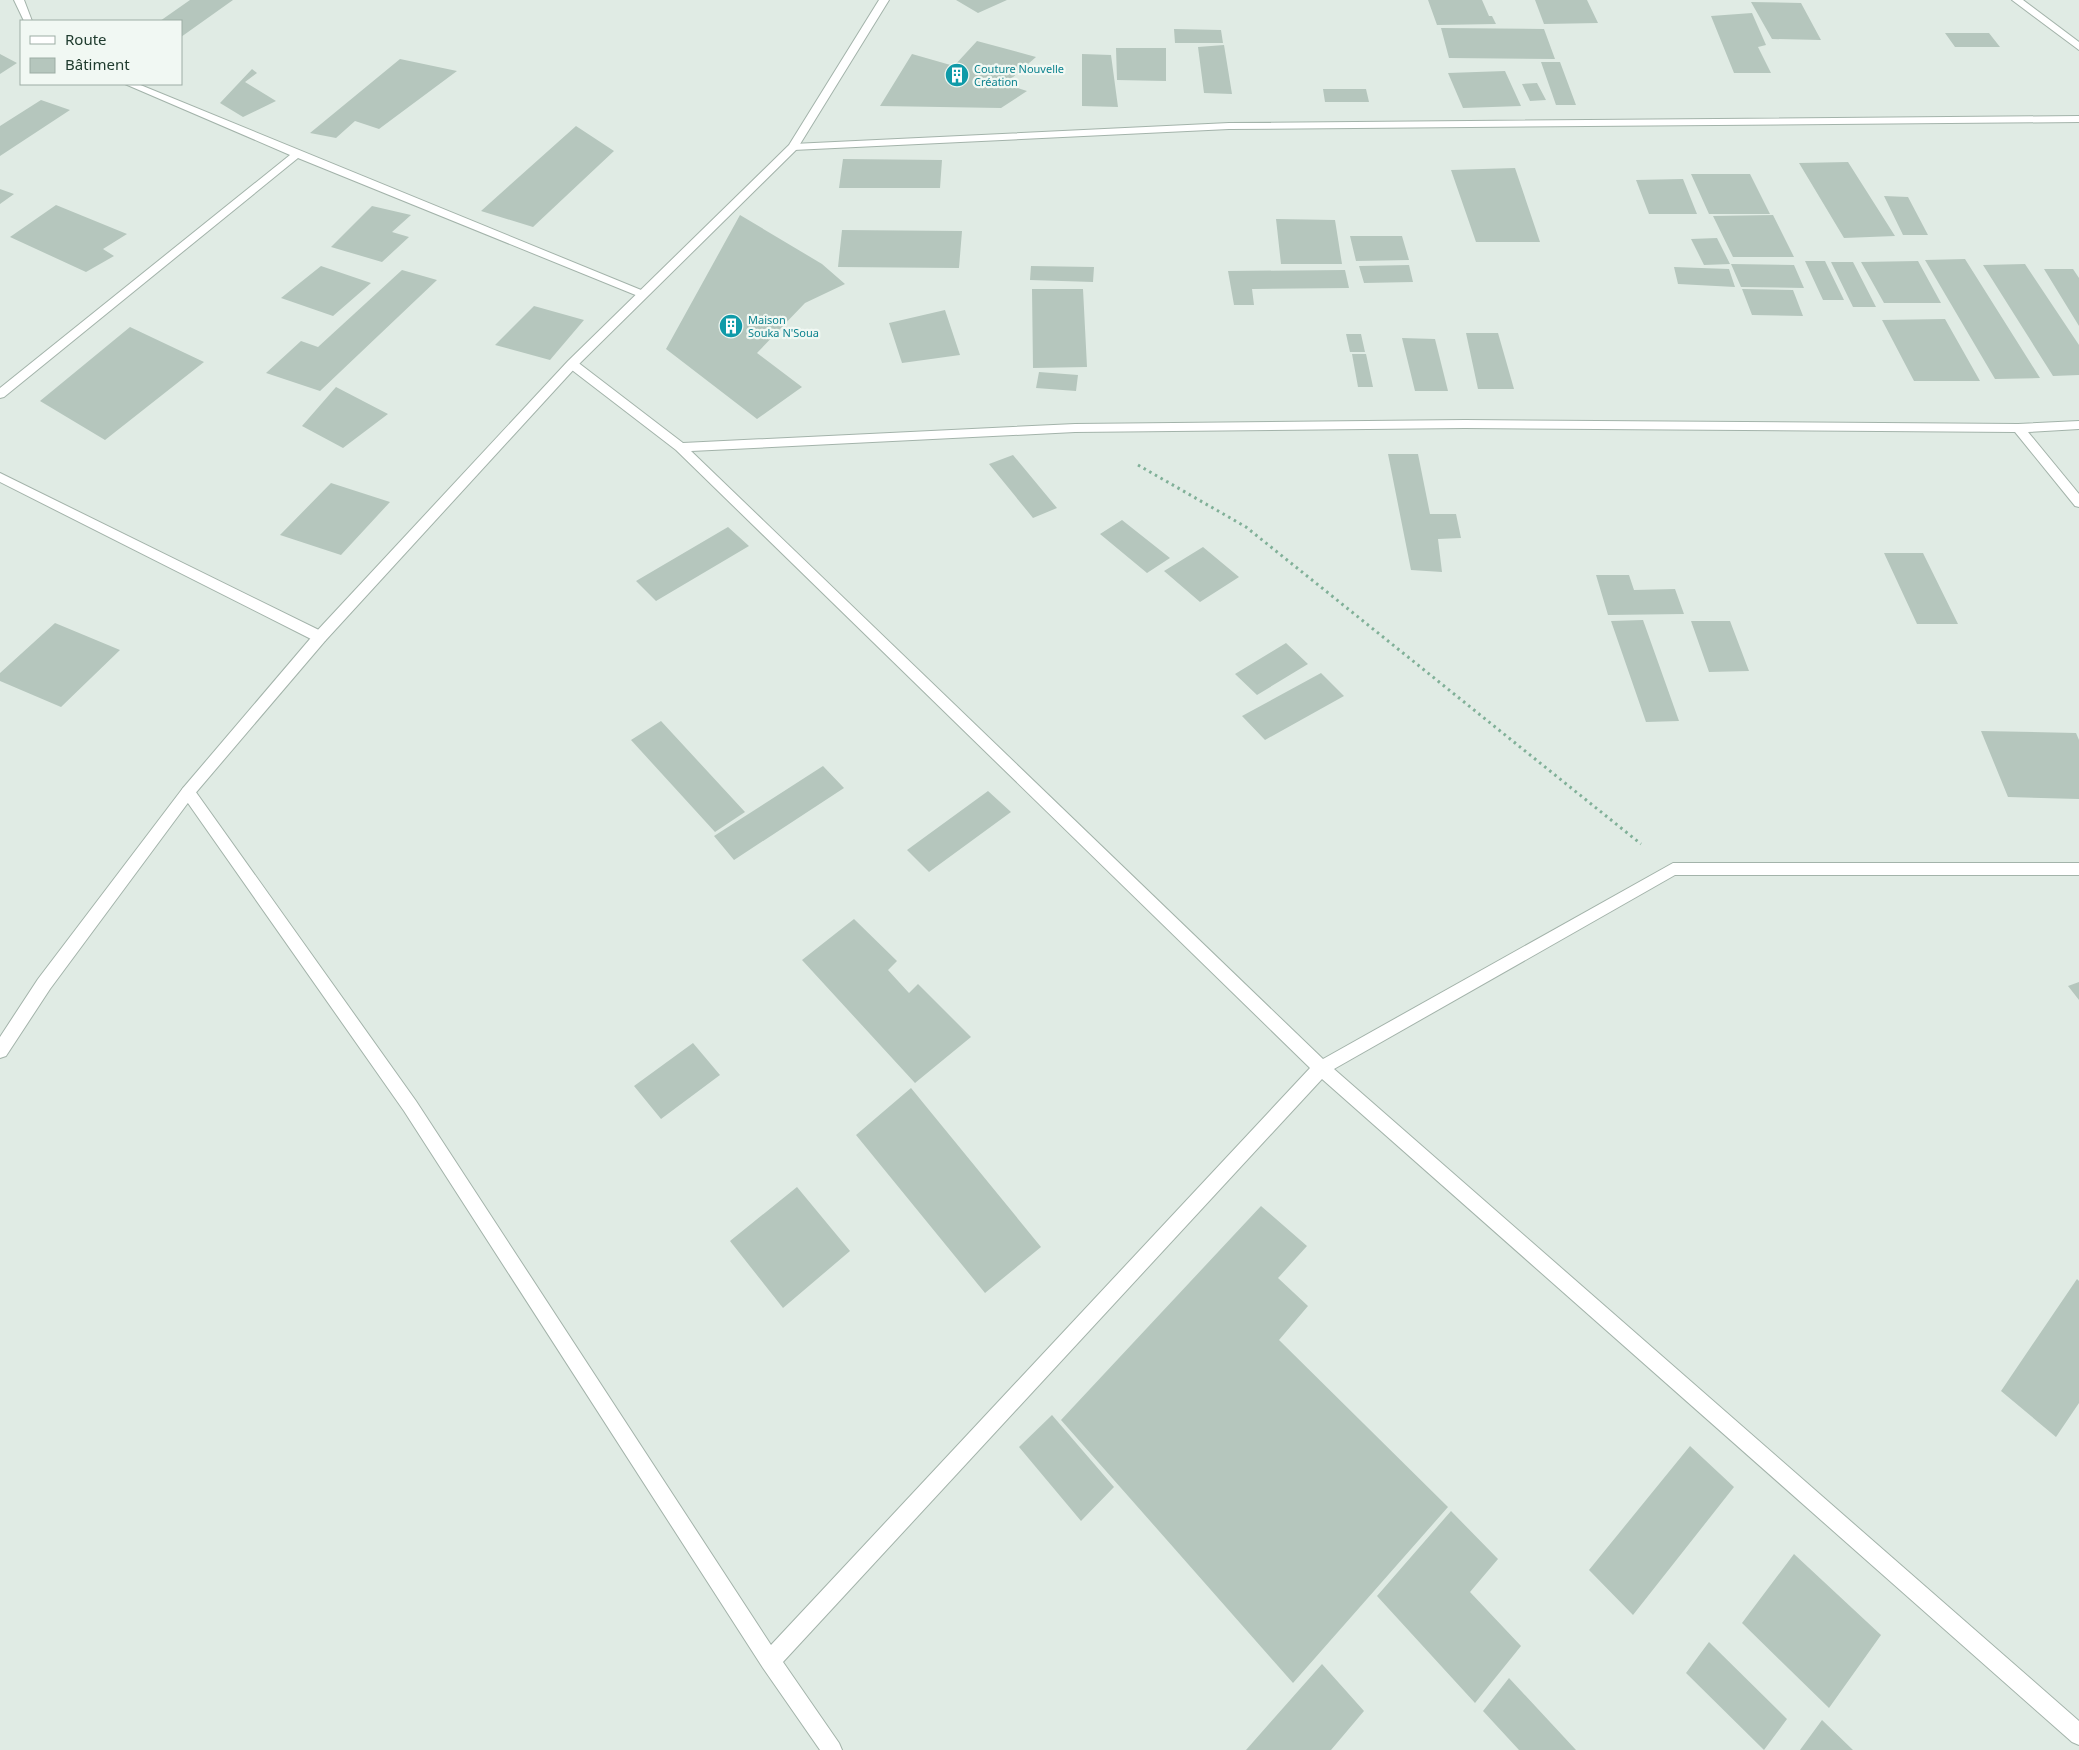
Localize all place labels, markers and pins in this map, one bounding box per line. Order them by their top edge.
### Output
place label: Couture Nouvelle Création [974,61,1064,89]
building icon: Couture Nouvelle Création [944,62,970,88]
place label: Maison Souka N'Soua [748,312,819,340]
building icon: Maison Souka N'Soua [718,313,744,339]

